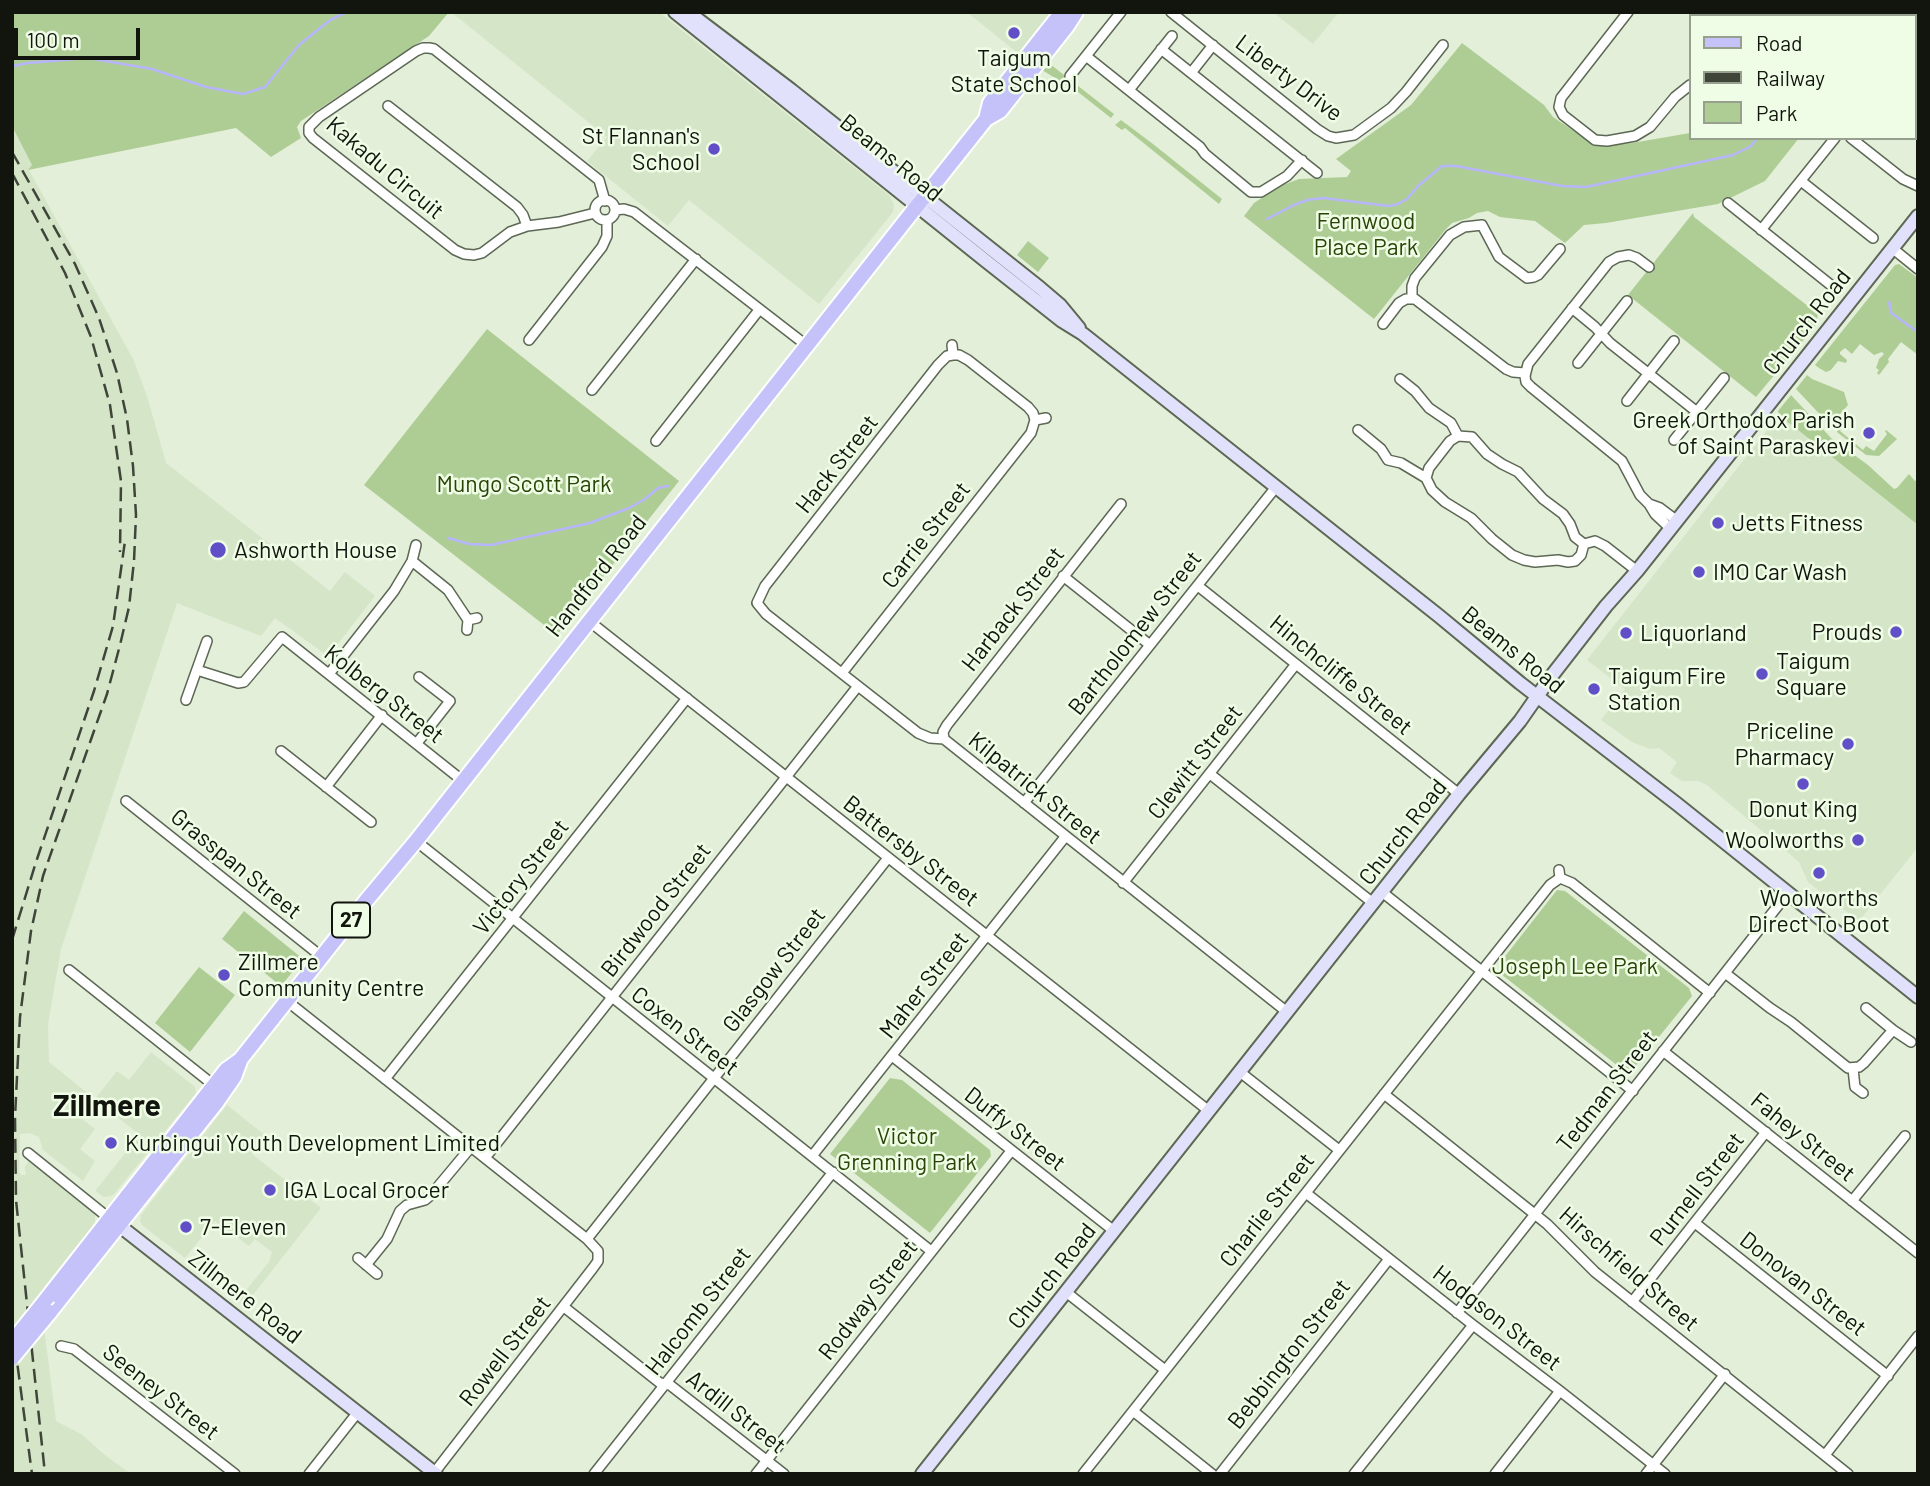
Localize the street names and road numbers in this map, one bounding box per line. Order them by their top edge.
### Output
street label: Liberty Drive [1230,29,1348,127]
street label: Beams Road [834,108,948,208]
street label: Kakadu Circuit [321,111,449,225]
street label: Church Road [1757,264,1857,380]
street label: Hack Street [790,409,884,519]
street label: Carrie Street [876,476,976,594]
street label: Handford Road [540,509,652,643]
street label: Harback Street [956,541,1070,677]
street label: Bartholomew Street [1062,546,1208,720]
street label: Beams Road [1456,600,1570,700]
street label: Hinchcliffe Street [1264,609,1418,741]
street label: Kolberg Street [319,639,449,749]
street label: Clewitt Street [1142,699,1248,825]
street label: Kilpatrick Street [963,726,1107,850]
street label: Church Road [1353,774,1453,890]
street label: Battersby Street [838,790,984,912]
street label: Grasspan Street [165,803,307,925]
street label: Victory Street [467,814,575,940]
street label: Birdwood Street [595,838,717,982]
road number: 27 [332,902,370,937]
street label: Glasgow Street [717,902,831,1038]
street label: Maher Street [874,926,974,1044]
street label: Coxen Street [626,980,744,1082]
street label: Tedman Street [1551,1025,1663,1157]
street label: Duffy Street [959,1081,1071,1177]
street label: Fahey Street [1745,1087,1861,1187]
street label: Purnell Street [1644,1127,1750,1251]
street label: Charlie Street [1214,1147,1320,1273]
street label: Hirschfield Street [1553,1201,1705,1337]
street label: Church Road [1002,1218,1102,1334]
street label: Donovan Street [1734,1226,1872,1342]
street label: Rodway Street [812,1234,924,1366]
street label: Halcomb Street [639,1241,757,1381]
street label: Zillmere Road [183,1244,307,1350]
street label: Hodgson Street [1427,1259,1567,1377]
street label: Bebbington Street [1222,1274,1356,1434]
street label: Rowell Street [453,1290,557,1412]
street label: Seeney Street [97,1338,225,1446]
street label: Ardill Street [681,1365,791,1459]

